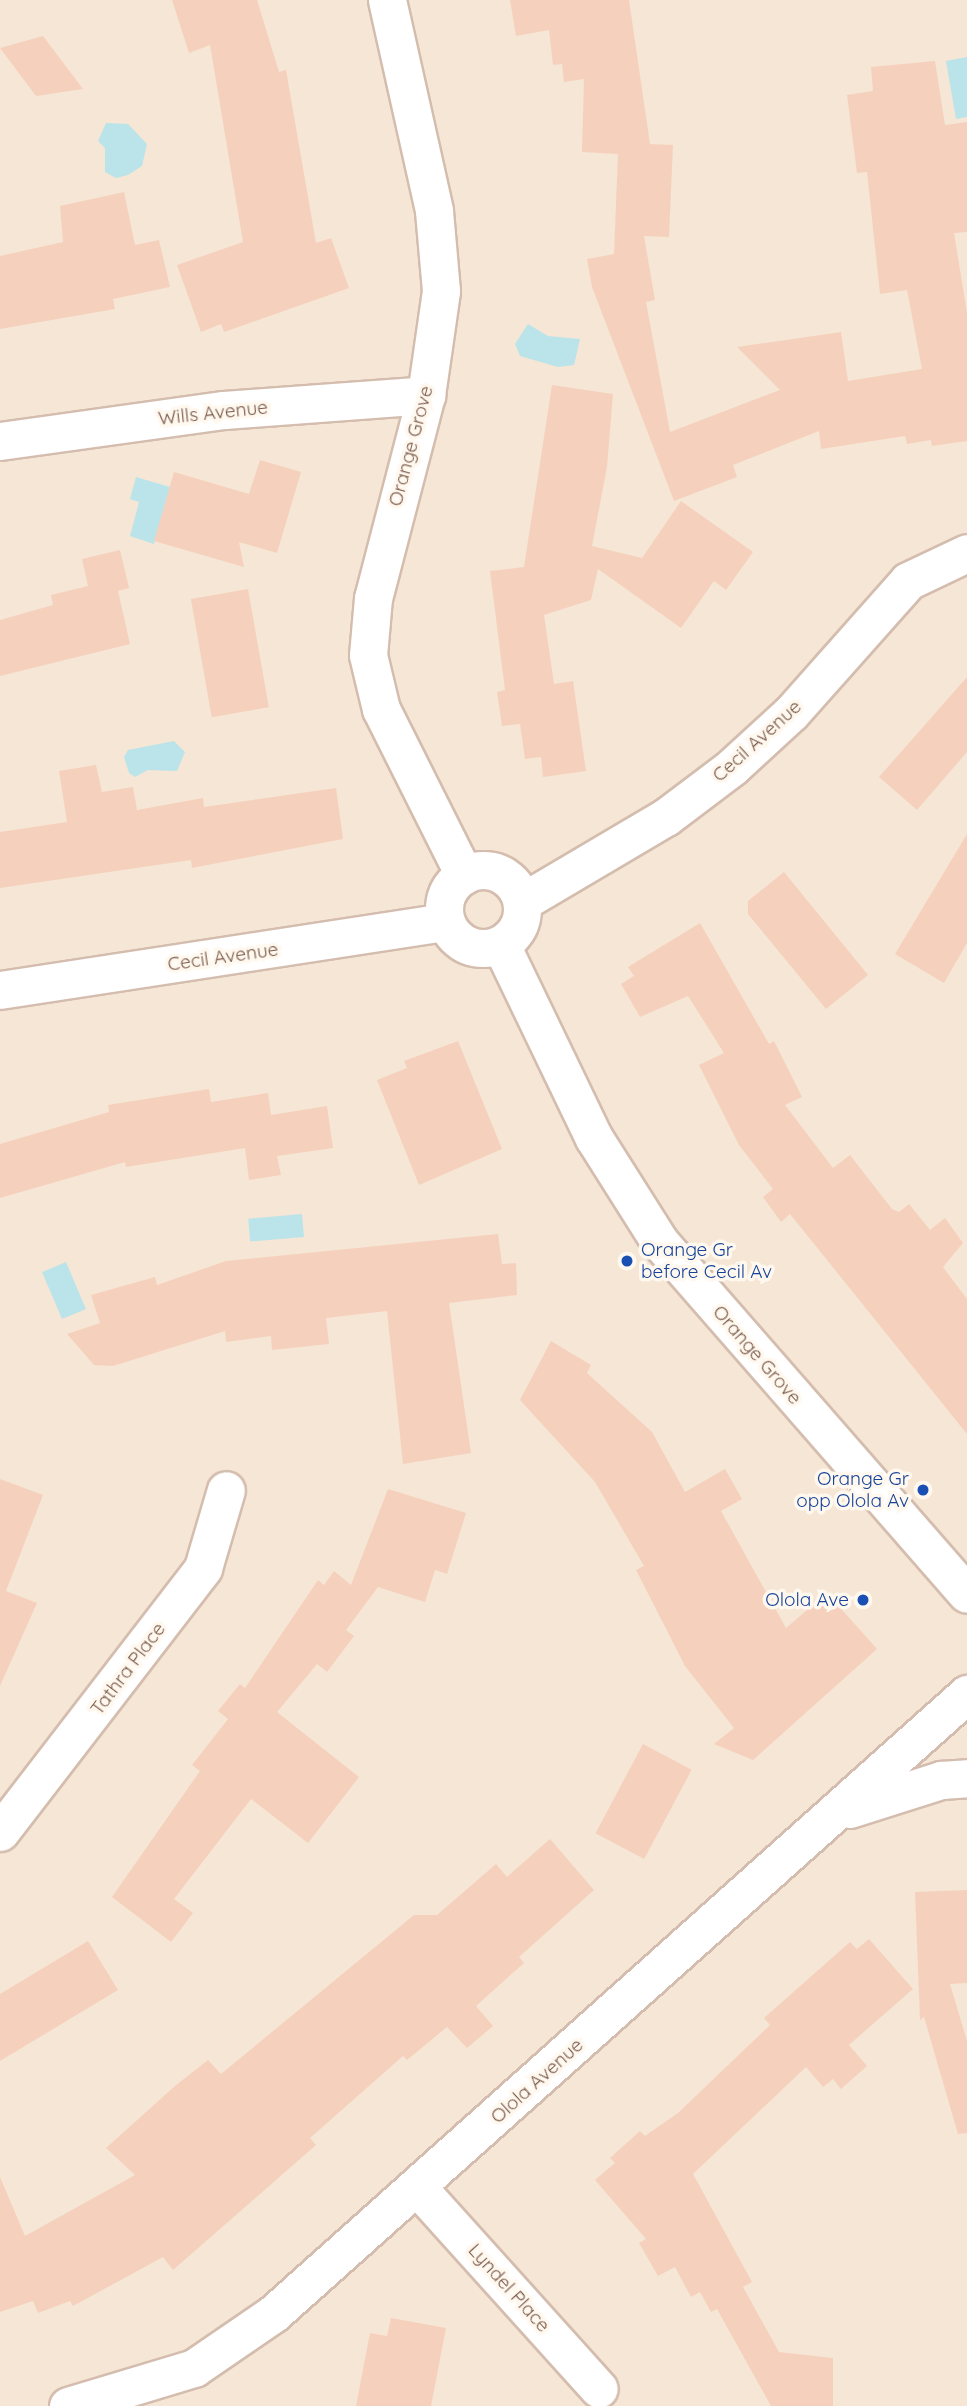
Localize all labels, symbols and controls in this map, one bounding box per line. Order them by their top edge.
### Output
street label: Orange Grove [384,383,438,509]
street label: Wills Avenue [157,396,269,430]
street label: Cecil Avenue [708,695,806,787]
street label: Cecil Avenue [166,938,280,976]
place label: Orange Gr before Cecil Av [641,1239,772,1283]
marker: Orange Gr before Cecil Av [619,1253,635,1269]
street label: Orange Grove [708,1301,806,1409]
place label: Orange Gr opp Olola Av [796,1468,909,1512]
marker: Orange Gr opp Olola Av [915,1482,931,1498]
place label: Olola Ave [765,1589,849,1611]
marker: Olola Ave [855,1592,871,1608]
street label: Tathra Place [86,1618,170,1720]
street label: Olola Avenue [486,2034,588,2128]
street label: Lyndel Place [463,2239,555,2337]

